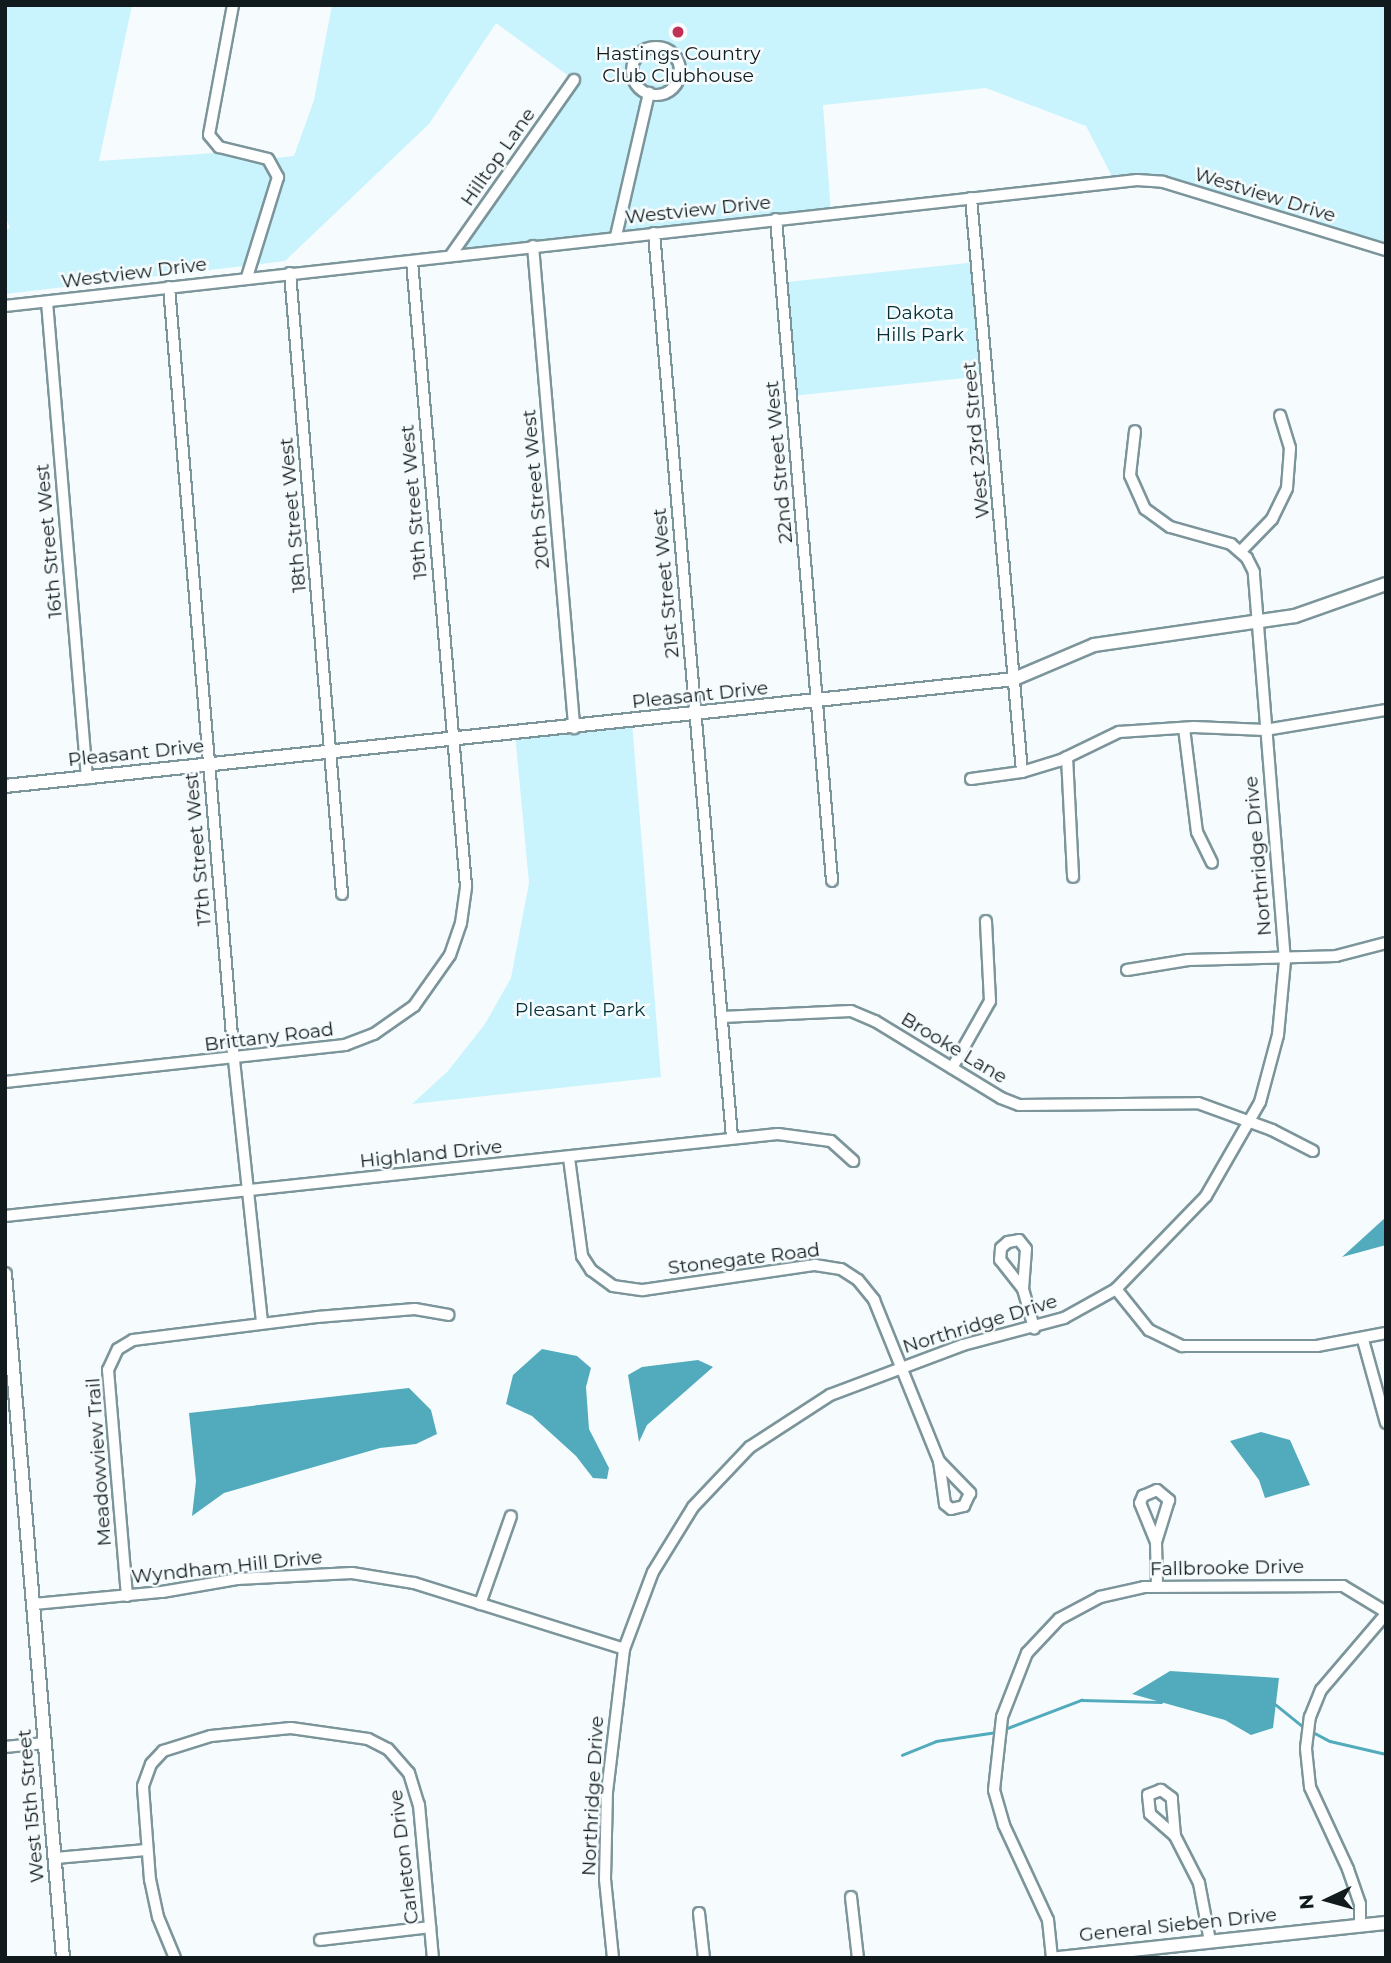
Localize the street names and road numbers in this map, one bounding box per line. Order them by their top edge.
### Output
street label: Hilltop Lane [456,104,540,210]
street label: Westview Drive [1192,163,1338,227]
street label: Westview Drive [624,191,772,229]
street label: Westview Drive [60,253,208,293]
street label: West 23rd Street [958,360,994,520]
street label: 22nd Street West [761,380,797,544]
street label: 20th Street West [518,408,554,570]
street label: 19th Street West [396,424,432,580]
street label: 18th Street West [275,437,311,593]
street label: 16th Street West [31,463,67,619]
street label: 21st Street West [648,507,684,659]
street label: Pleasant Drive [631,677,769,713]
street label: Pleasant Drive [67,735,205,771]
street label: 17th Street West [180,771,216,927]
street label: Northridge Drive [1240,775,1276,937]
street label: Brooke Lane [897,1007,1011,1089]
street label: Brittany Road [203,1018,335,1056]
street label: Highland Drive [359,1135,503,1173]
street label: Stonegate Road [667,1238,821,1280]
street label: Northridge Drive [900,1290,1060,1358]
street label: Meadowview Trail [82,1377,116,1547]
street label: Wyndham Hill Drive [130,1546,324,1588]
street label: Fallbrooke Drive [1150,1555,1304,1581]
street label: Northridge Drive [577,1715,609,1877]
street label: West 15th Street [13,1728,49,1884]
street label: Carleton Drive [384,1788,424,1926]
street label: General Sieben Drive [1078,1903,1278,1947]

